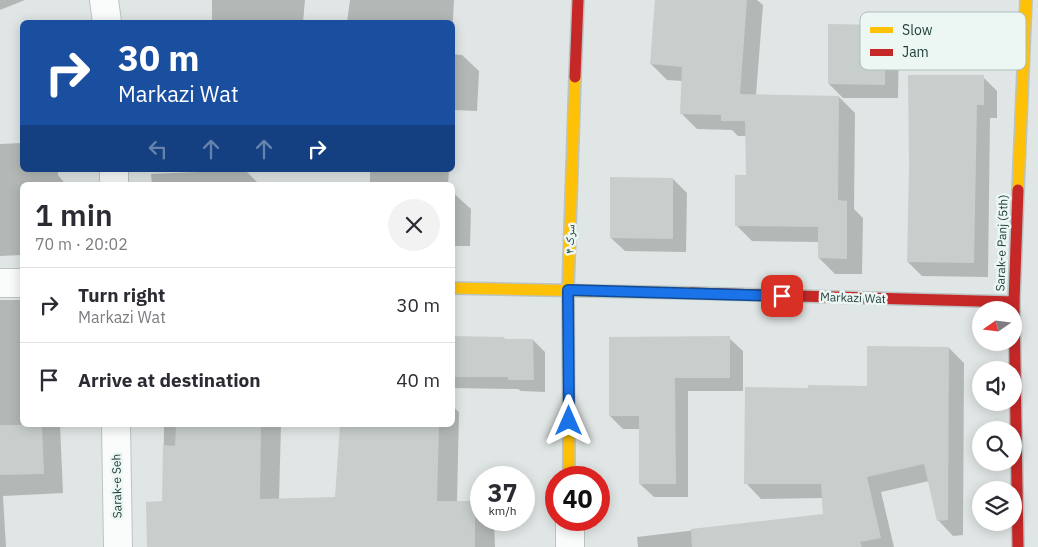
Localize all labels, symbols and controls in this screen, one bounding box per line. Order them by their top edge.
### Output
legend [860,12,1026,70]
text: Slow [902,21,933,39]
text: 30 m [118,35,200,81]
icon: right [35,40,100,105]
text: Jam [902,43,929,61]
text: Markazi Wat [118,79,239,108]
icon: left [144,135,172,163]
icon: ahead [197,135,225,163]
icon: ahead [250,135,278,163]
icon: right [303,135,331,163]
street label: Sarak-e Panj (5th) [992,194,1011,292]
text: 1 min [35,195,113,234]
button: close [388,199,440,251]
street label: سرک ۴ [561,224,578,254]
text: 70 m · 20:02 [35,234,128,254]
pin [761,275,803,317]
icon: arrive [768,282,796,310]
text: Turn right [78,283,165,307]
street label: Markazi Wat [820,289,886,306]
icon: right [35,291,63,319]
text: 30 m [396,293,440,317]
north arrow [972,301,1022,351]
map controls [972,301,1022,531]
text: Markazi Wat [78,307,166,327]
button: sound [972,361,1022,411]
icon: arrive [35,366,63,394]
text: Arrive at destination [78,368,261,392]
text: 40 m [396,368,440,392]
position arrow [542,394,594,446]
button: search [972,421,1022,471]
street label: Sarak-e Seh [108,454,125,518]
speed limit sign: 40 [545,466,610,531]
text: 37 [487,476,518,509]
button: layers [972,481,1022,531]
text: km/h [488,503,517,518]

